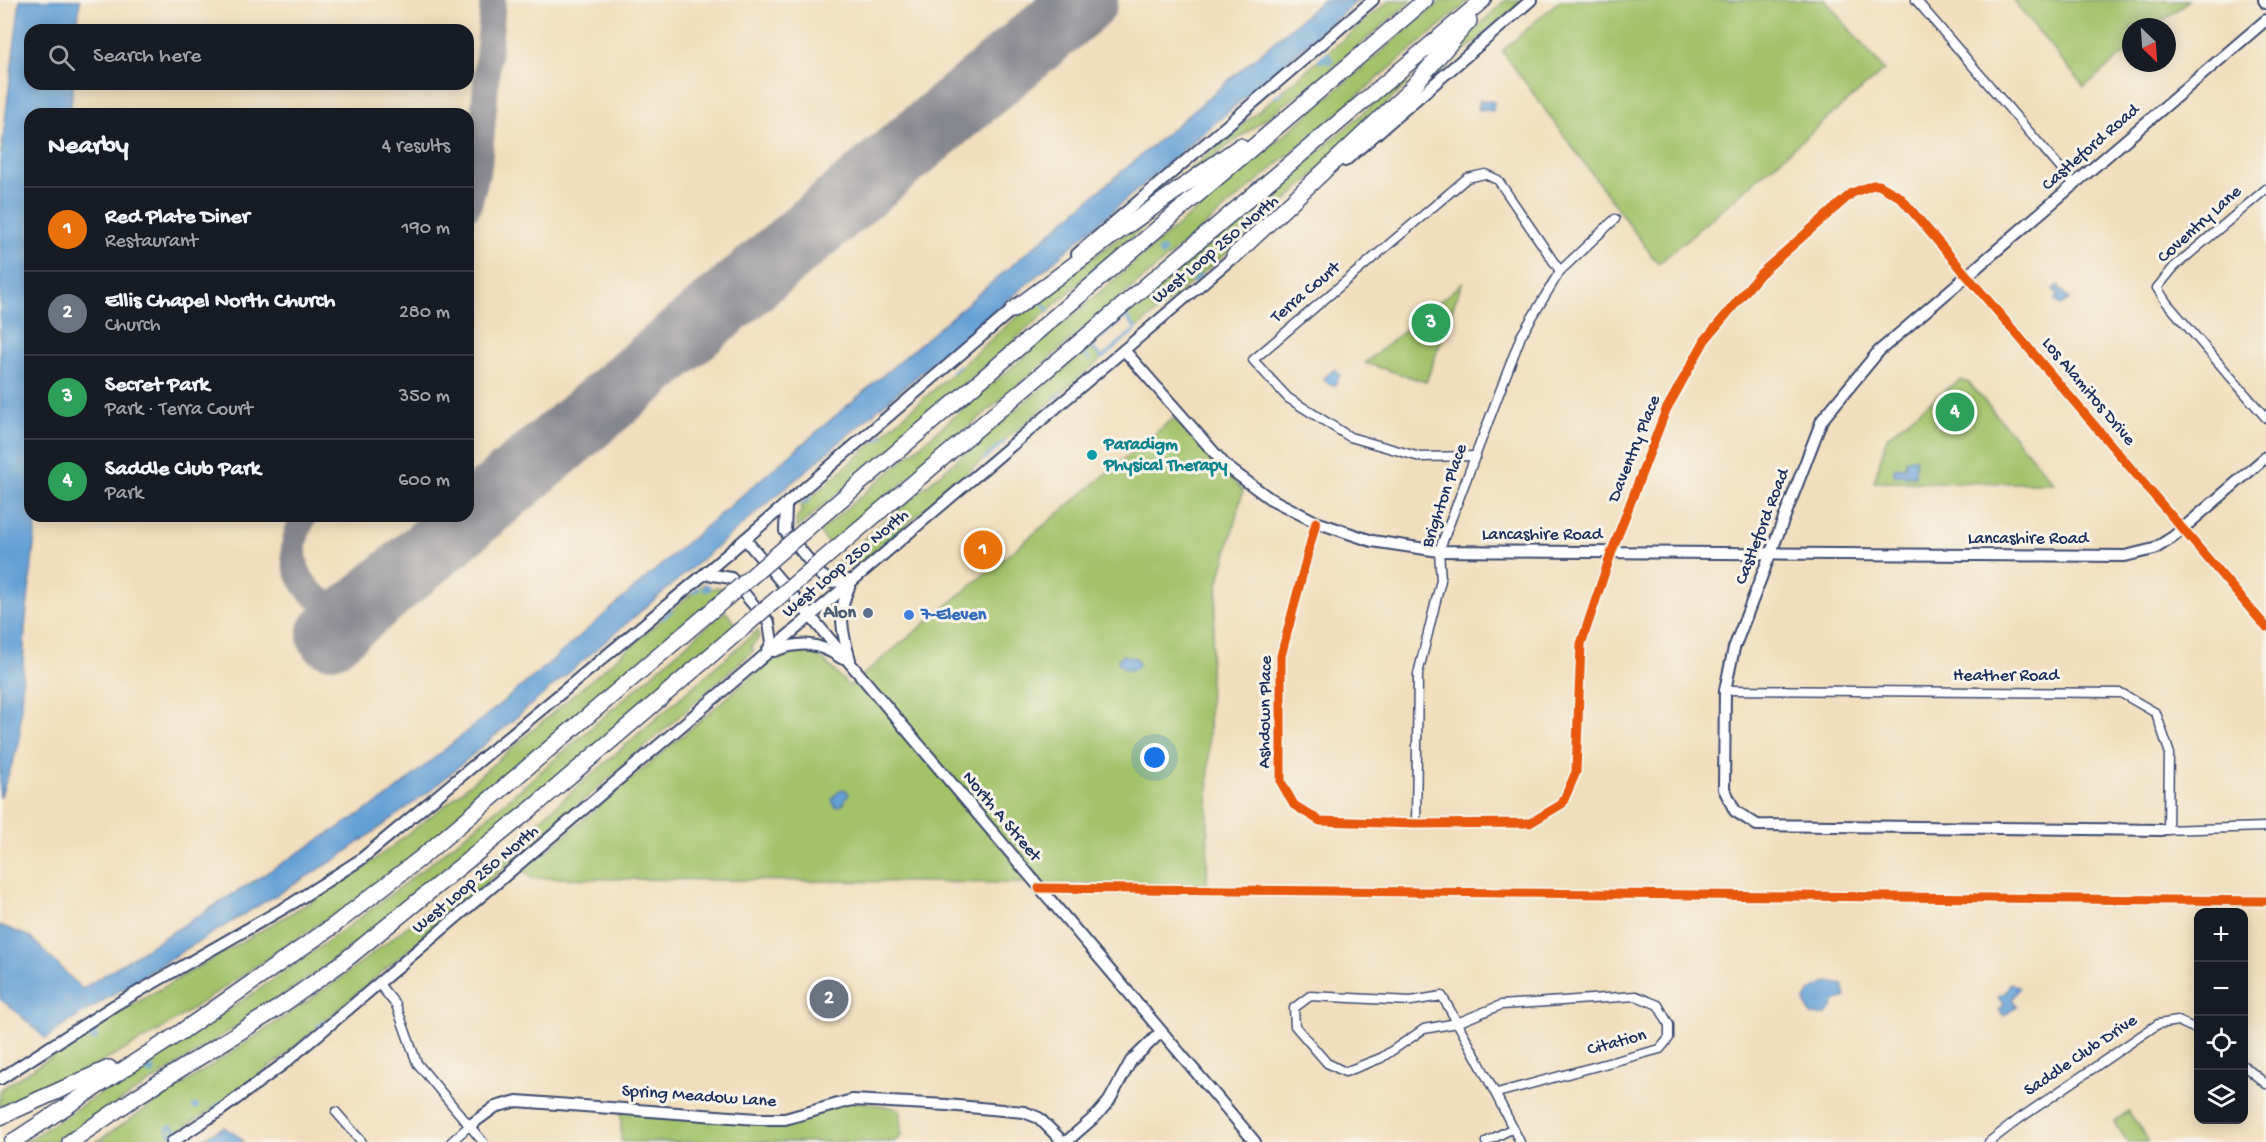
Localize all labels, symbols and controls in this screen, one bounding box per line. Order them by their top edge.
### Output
north arrow [2122,18,2176,72]
search box [24,24,474,90]
icon: search [45,41,78,74]
text: Search here [93,44,201,70]
street label: Castleford Road [2038,99,2145,196]
text: Nearby [48,132,129,163]
text: 4 results [382,136,450,159]
street label: Coventry Lane [2154,181,2247,268]
street label: West Loop 250 North [1149,191,1284,309]
text: Red Plate Diner [105,205,249,231]
text: 1 [63,218,72,241]
text: 190 m [402,218,450,241]
text: Restaurant [105,231,198,254]
street label: Terra Court [1266,257,1346,329]
text: Ellis Chapel North Church [105,289,335,315]
pin: 3 [1412,300,1450,346]
text: 2 [63,302,72,325]
text: 280 m [399,302,450,325]
text: Church [105,315,161,338]
street label: Los Alamitos Drive [2037,334,2140,451]
text: Secret Park [105,373,209,399]
text: 3 [62,386,73,409]
text: 350 m [399,386,450,409]
pin: 4 [1936,390,1974,434]
street label: Daventry Place [1604,392,1666,507]
text: Park · Terra Court [105,399,253,422]
place label: Paradigm Physical Therapy [1103,435,1227,477]
street label: Brighton Place [1417,441,1473,552]
marker: Paradigm Physical Therapy [1085,448,1099,462]
text: Saddle Club Park [105,457,260,483]
street label: Castleford Road [1731,465,1795,588]
text: 4 [63,470,72,493]
text: 600 m [398,470,450,493]
text: Park [105,483,143,506]
street label: West Loop 250 North [779,505,914,623]
street label: Lancashire Road [1482,525,1604,546]
pin: 1 [964,528,1002,572]
street label: Lancashire Road [1968,529,2090,550]
place label: Alon [823,603,856,624]
place label: 7-Eleven [920,605,987,626]
marker: Alon [861,606,875,620]
marker: 7-Eleven [902,608,916,622]
street label: Ashdown Place [1255,655,1277,769]
street label: Heather Road [1953,666,2060,687]
your location [1140,743,1169,772]
street label: North A Street [957,767,1046,868]
street label: West Loop 250 North [409,821,544,939]
map controls [2194,908,2248,1124]
button: + [2194,908,2248,962]
button: − [2194,962,2248,1016]
pin: 2 [810,976,848,1022]
street label: Saddle Club Drive [2020,1010,2142,1102]
button: locate [2194,1016,2248,1070]
street label: Citation [1585,1025,1649,1061]
button: layers [2194,1070,2248,1124]
street label: Spring Meadow Lane [621,1081,778,1113]

